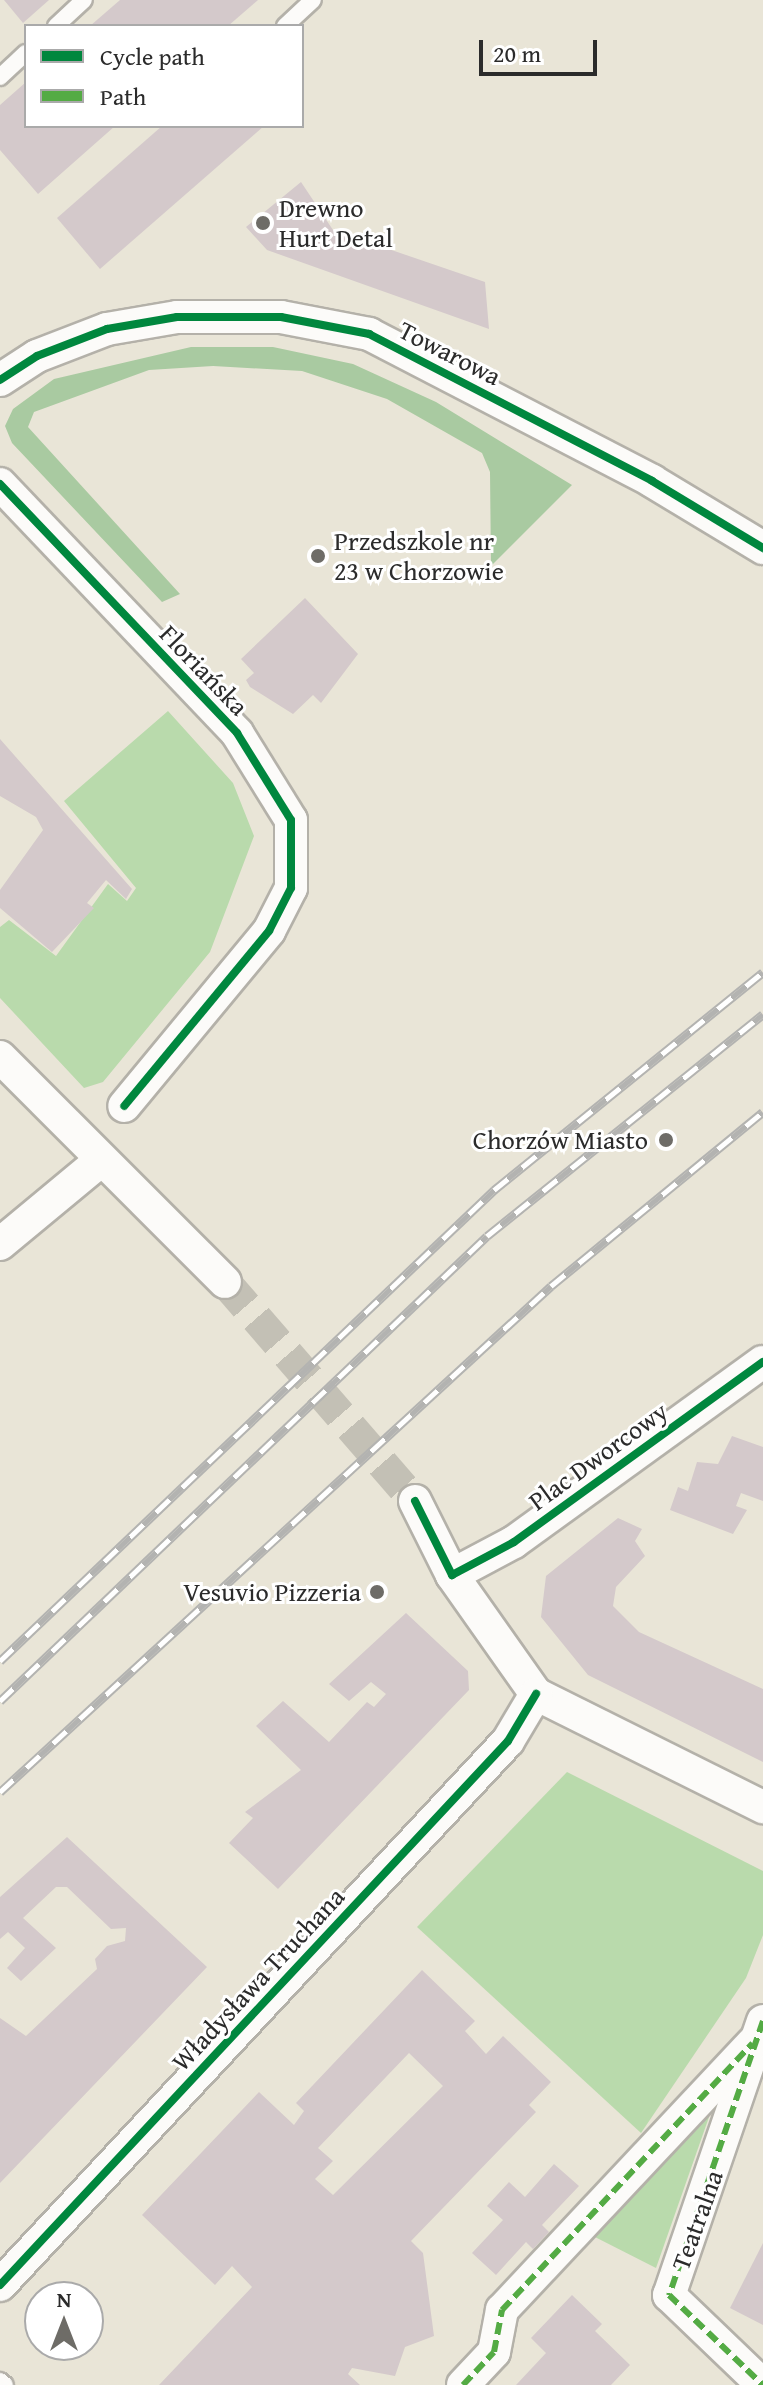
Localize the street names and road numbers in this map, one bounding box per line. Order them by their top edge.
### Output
street label: Towarowa [394,314,506,392]
street label: Floriańska [153,618,255,722]
street label: Plac Dworcowy [522,1395,674,1517]
street label: Władysława Truchana [165,1881,351,2077]
street label: Teatralna [665,2166,729,2274]

